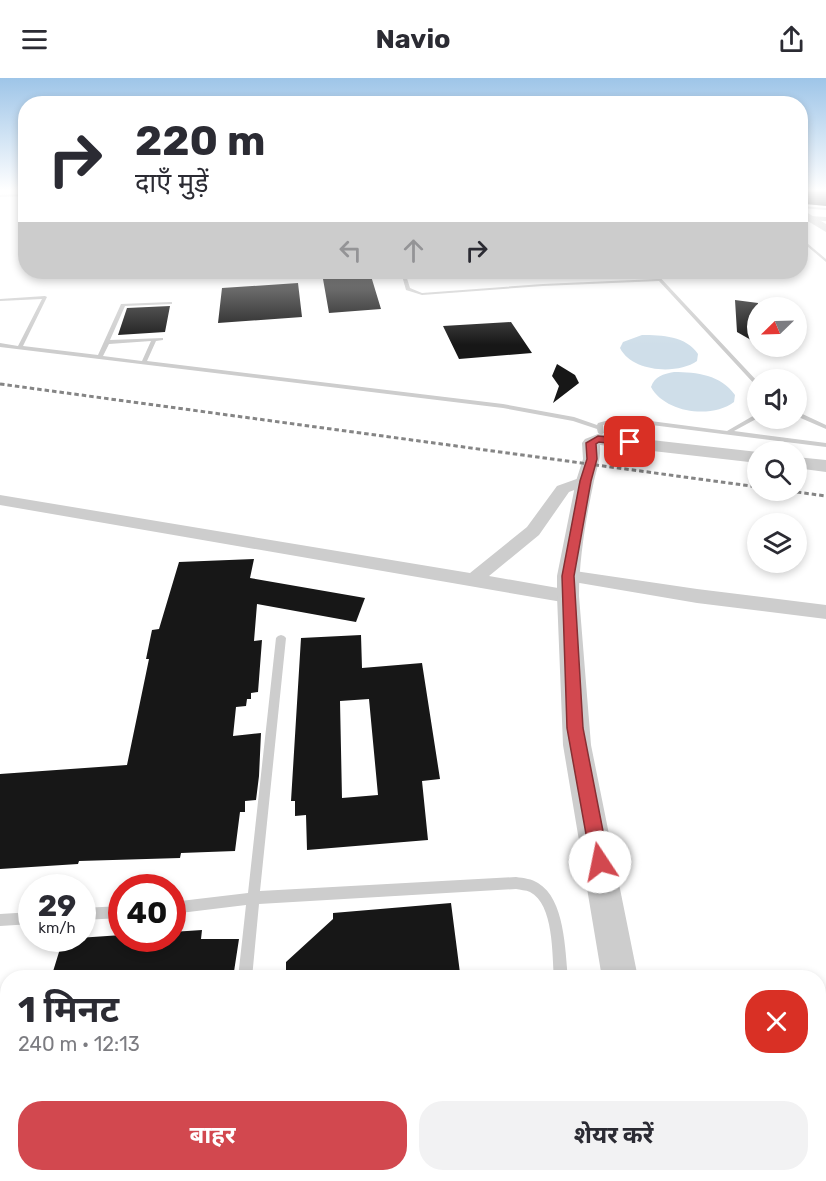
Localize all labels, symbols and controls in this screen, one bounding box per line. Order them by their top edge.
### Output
icon: menu [18,23,51,56]
text: Navio [375,23,451,55]
icon: share [775,23,808,56]
text: 220 m [135,116,266,166]
icon: right [36,120,114,198]
text: दाएँ मुड़ें [135,167,208,199]
icon: left [334,234,367,267]
icon: ahead [397,234,430,267]
icon: right [460,234,493,267]
north arrow [747,297,807,357]
map controls [747,297,807,573]
button: sound [747,369,807,429]
pin [604,416,655,467]
icon: arrive [613,425,646,458]
button: search [747,441,807,501]
button: layers [747,513,807,573]
position arrow [568,830,632,894]
speed limit sign: 40 [108,874,186,952]
text: 29 [38,888,76,924]
text: km/h [38,919,76,937]
text: 1 मिनट [18,988,119,1031]
button: close [745,990,808,1053]
text: 240 m · 12:13 [18,1032,140,1056]
button: बाहर [18,1101,407,1170]
button: शेयर करें [419,1101,808,1170]

